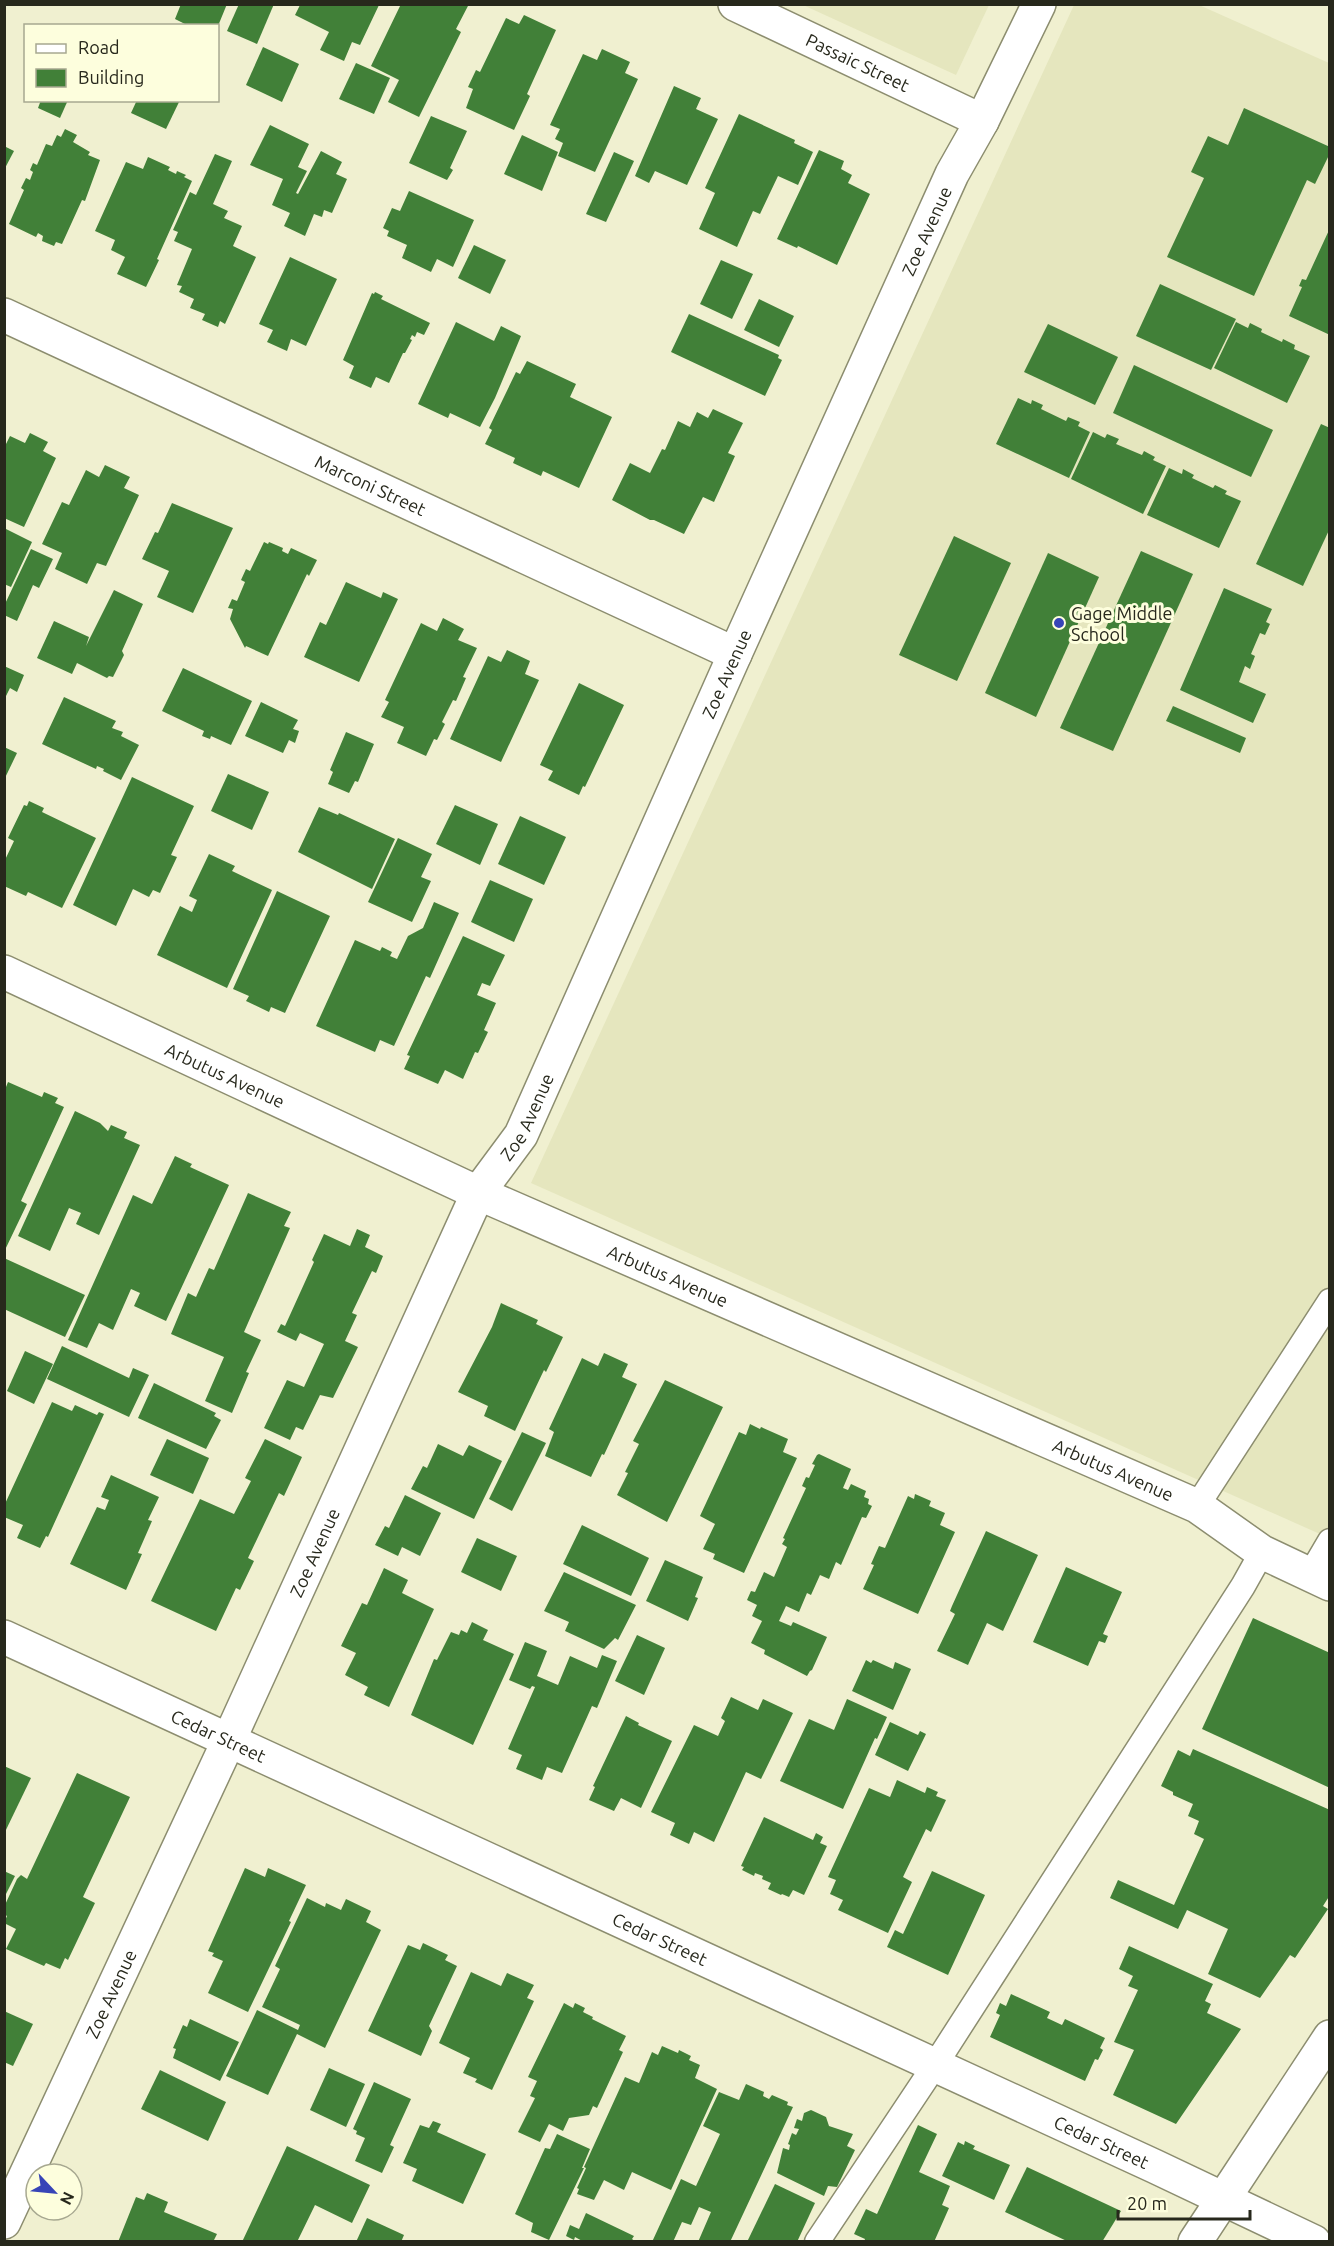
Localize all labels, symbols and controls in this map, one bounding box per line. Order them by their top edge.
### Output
legend [24,24,219,102]
street label: Passaic Street [803,29,913,95]
text: Road [78,37,120,57]
text: Building [78,67,144,87]
street label: Zoe Avenue [898,183,955,278]
street label: Marconi Street [312,451,429,519]
place label: Gage Middle School [1071,603,1172,644]
marker: Gage Middle School [1052,616,1066,630]
street label: Zoe Avenue [698,626,755,721]
street label: Arbutus Avenue [162,1039,288,1111]
street label: Zoe Avenue [496,1070,557,1164]
street label: Arbutus Avenue [605,1241,731,1311]
street label: Arbutus Avenue [1050,1435,1177,1505]
street label: Zoe Avenue [286,1505,343,1600]
street label: Cedar Street [168,1705,269,1766]
street label: Cedar Street [609,1908,710,1969]
street label: Zoe Avenue [81,1946,140,2041]
street label: Cedar Street [1051,2111,1152,2172]
north arrow [24,2162,84,2222]
scale bar [1118,2183,1250,2221]
text: N [57,2189,78,2208]
text: 20 m [1127,2193,1167,2213]

